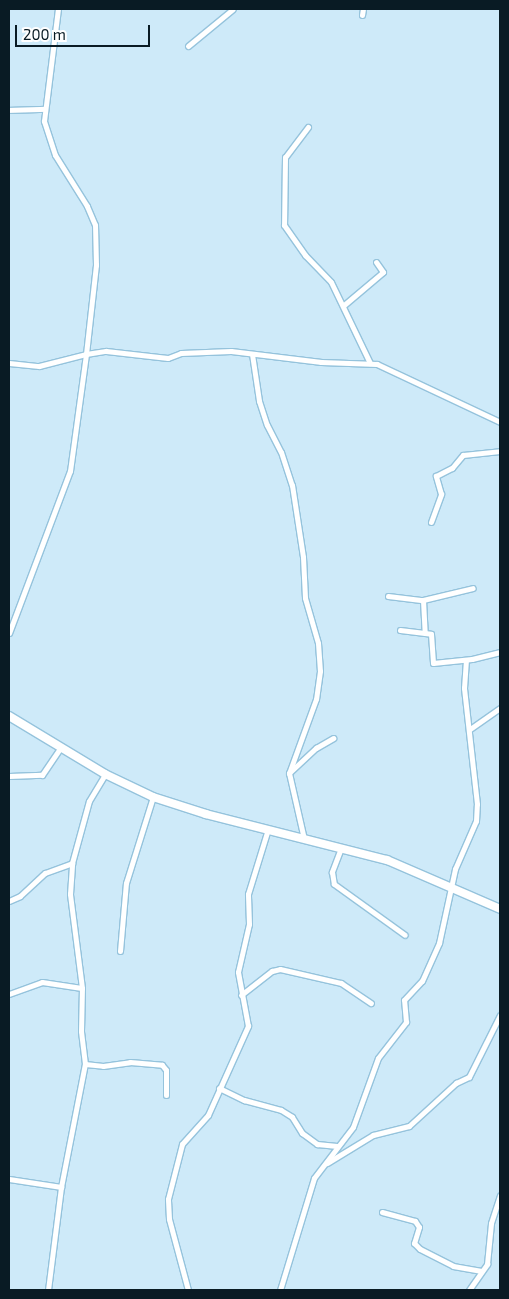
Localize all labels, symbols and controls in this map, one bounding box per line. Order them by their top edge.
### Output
scale bar [18,15,152,47]
text: 200 m [23,25,66,43]

